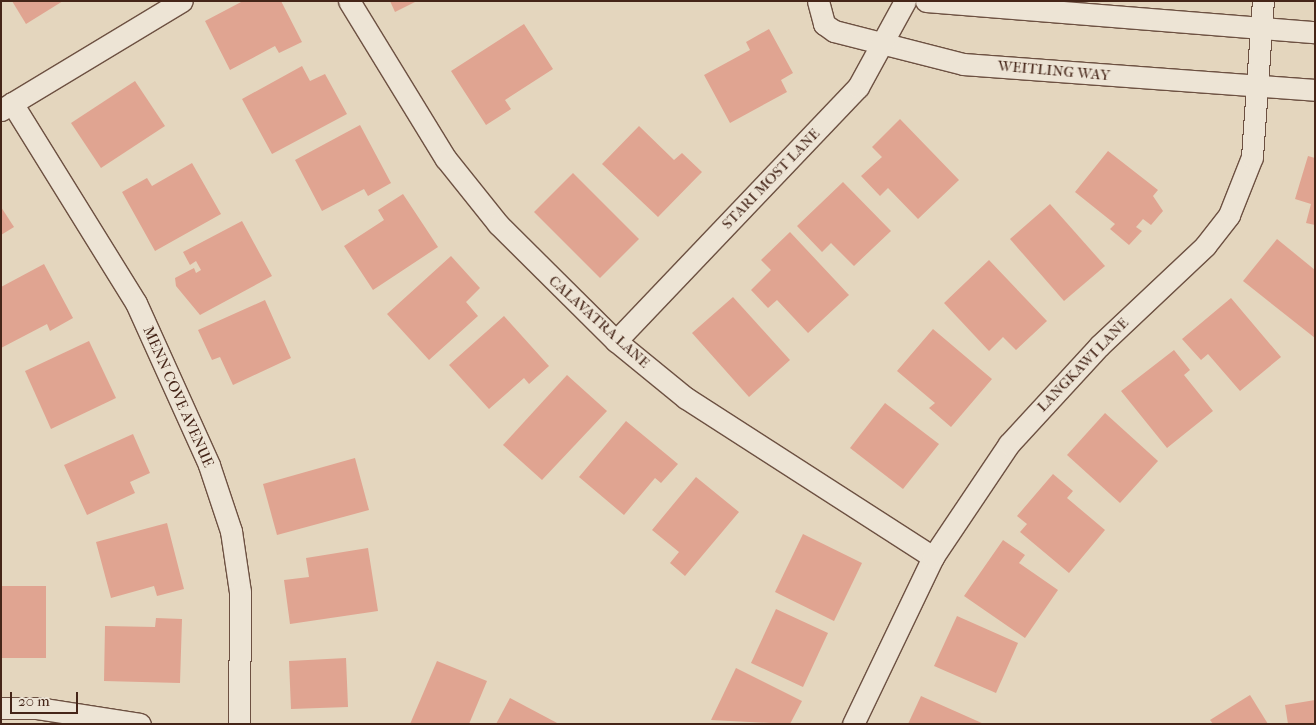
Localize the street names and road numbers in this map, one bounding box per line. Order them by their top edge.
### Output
street label: WEITLING WAY [997,57,1111,85]
street label: STARI MOST LANE [718,125,824,233]
street label: CALAVATRA LANE [545,272,653,372]
street label: LANGKAWI LANE [1034,314,1132,416]
street label: MENN COVE AVENUE [139,324,217,470]

